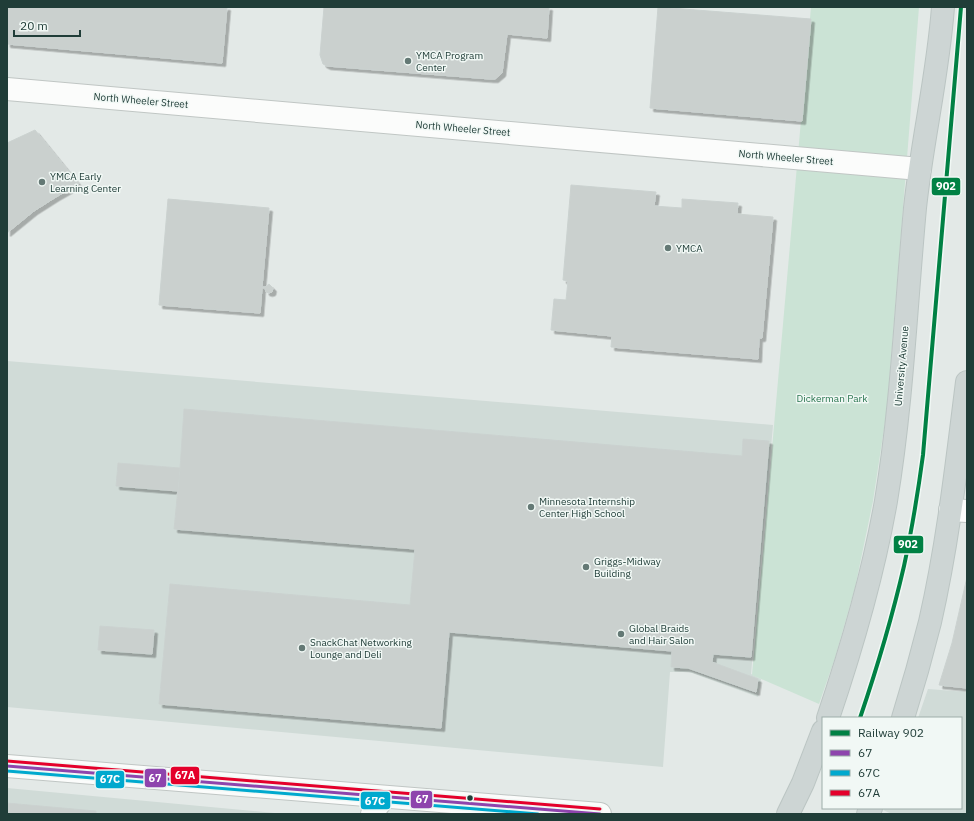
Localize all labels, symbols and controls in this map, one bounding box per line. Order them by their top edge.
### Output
scale bar [14,12,80,38]
text: 20 m [20,18,48,33]
place label: YMCA Program Center [416,49,483,74]
marker: YMCA Program Center [403,56,413,66]
street label: North Wheeler Street [93,90,189,111]
street label: North Wheeler Street [415,118,511,139]
street label: North Wheeler Street [738,147,834,168]
place label: YMCA Early Learning Center [50,170,121,195]
marker: YMCA Early Learning Center [37,177,47,187]
line badge: 902 [931,177,961,196]
text: 902 [936,179,956,193]
place label: YMCA [676,242,703,255]
marker: YMCA [663,243,673,253]
street label: University Avenue [892,325,912,407]
park label: Dickerman Park [797,392,868,405]
place label: Minnesota Internship Center High School [539,495,635,520]
marker: Minnesota Internship Center High School [526,502,536,512]
line badge: 902 [893,535,924,554]
text: 902 [898,537,918,551]
place label: Griggs-Midway Building [594,555,661,580]
marker: Griggs-Midway Building [581,562,591,572]
place label: Global Braids and Hair Salon [629,622,694,647]
marker: Global Braids and Hair Salon [616,629,626,639]
place label: SnackChat Networking Lounge and Deli [310,636,413,661]
marker: SnackChat Networking Lounge and Deli [297,643,307,653]
legend [822,717,962,809]
text: Railway 902 [858,725,924,740]
text: 67 [858,745,872,760]
text: 67C [858,765,880,780]
line badge: 67A [170,766,200,785]
line badge: 67 [144,768,167,788]
text: 67A [175,768,196,782]
line badge: 67C [95,770,125,789]
text: 67 [148,771,162,785]
text: 67C [100,772,120,786]
text: 67A [858,785,880,800]
line badge: 67 [410,790,433,809]
line badge: 67C [360,791,391,810]
text: 67 [415,792,429,806]
unlabelled marker [465,793,475,803]
text: 67C [365,794,385,808]

